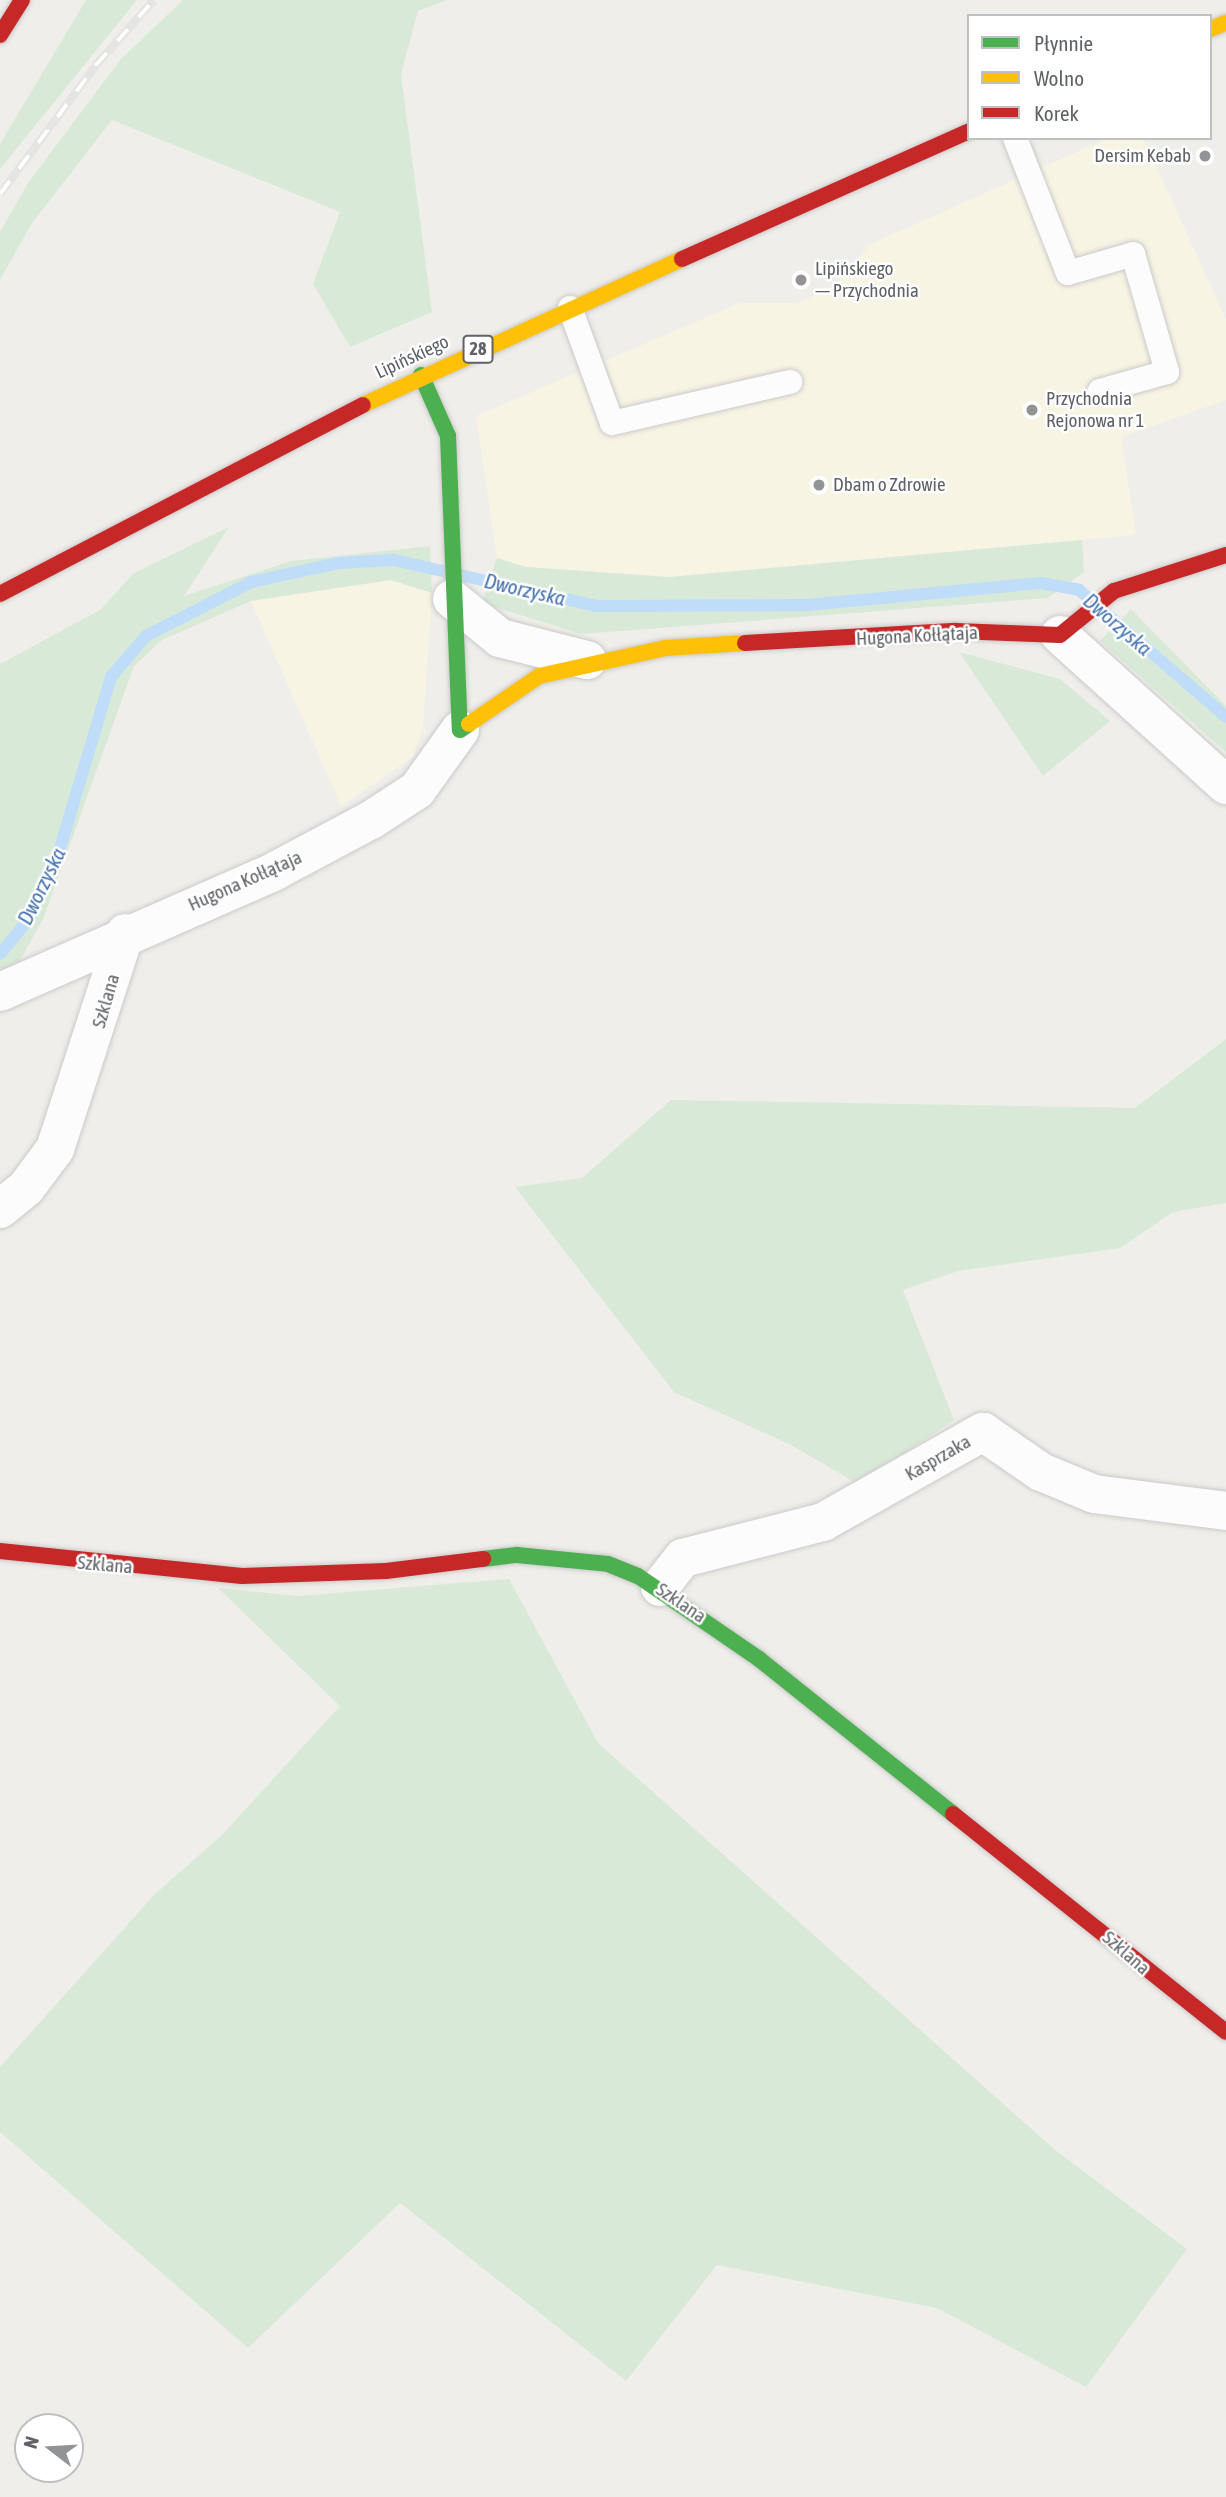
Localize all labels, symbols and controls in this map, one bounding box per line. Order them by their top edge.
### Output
legend [967,14,1212,140]
text: Płynnie [1034,31,1093,55]
text: Wolno [1034,66,1084,90]
text: Korek [1034,101,1079,125]
place label: Dersim Kebab [1094,145,1191,167]
marker: Dersim Kebab [1197,148,1213,164]
place label: Lipińskiego — Przychodnia [815,258,919,302]
marker: Lipińskiego — Przychodnia [793,272,809,288]
street label: Lipińskiego [372,330,452,384]
road number: 28 [462,334,494,363]
place label: Przychodnia Rejonowa nr 1 [1046,388,1144,432]
marker: Przychodnia Rejonowa nr 1 [1024,402,1040,418]
place label: Dbam o Zdrowie [833,474,946,496]
marker: Dbam o Zdrowie [811,477,827,493]
water label: Dworzyska [482,567,568,611]
water label: Dworzyska [1079,587,1157,661]
street label: Hugona Kołłątaja [856,621,978,651]
water label: Dworzyska [12,843,70,929]
street label: Hugona Kołłątaja [185,846,305,916]
street label: Szklana [87,971,125,1031]
street label: Kasprzaka [901,1430,975,1486]
street label: Szklana [77,1551,133,1579]
street label: Szklana [652,1578,710,1628]
street label: Szklana [1098,1926,1154,1980]
north arrow [14,2413,84,2483]
text: N [19,2434,43,2451]

